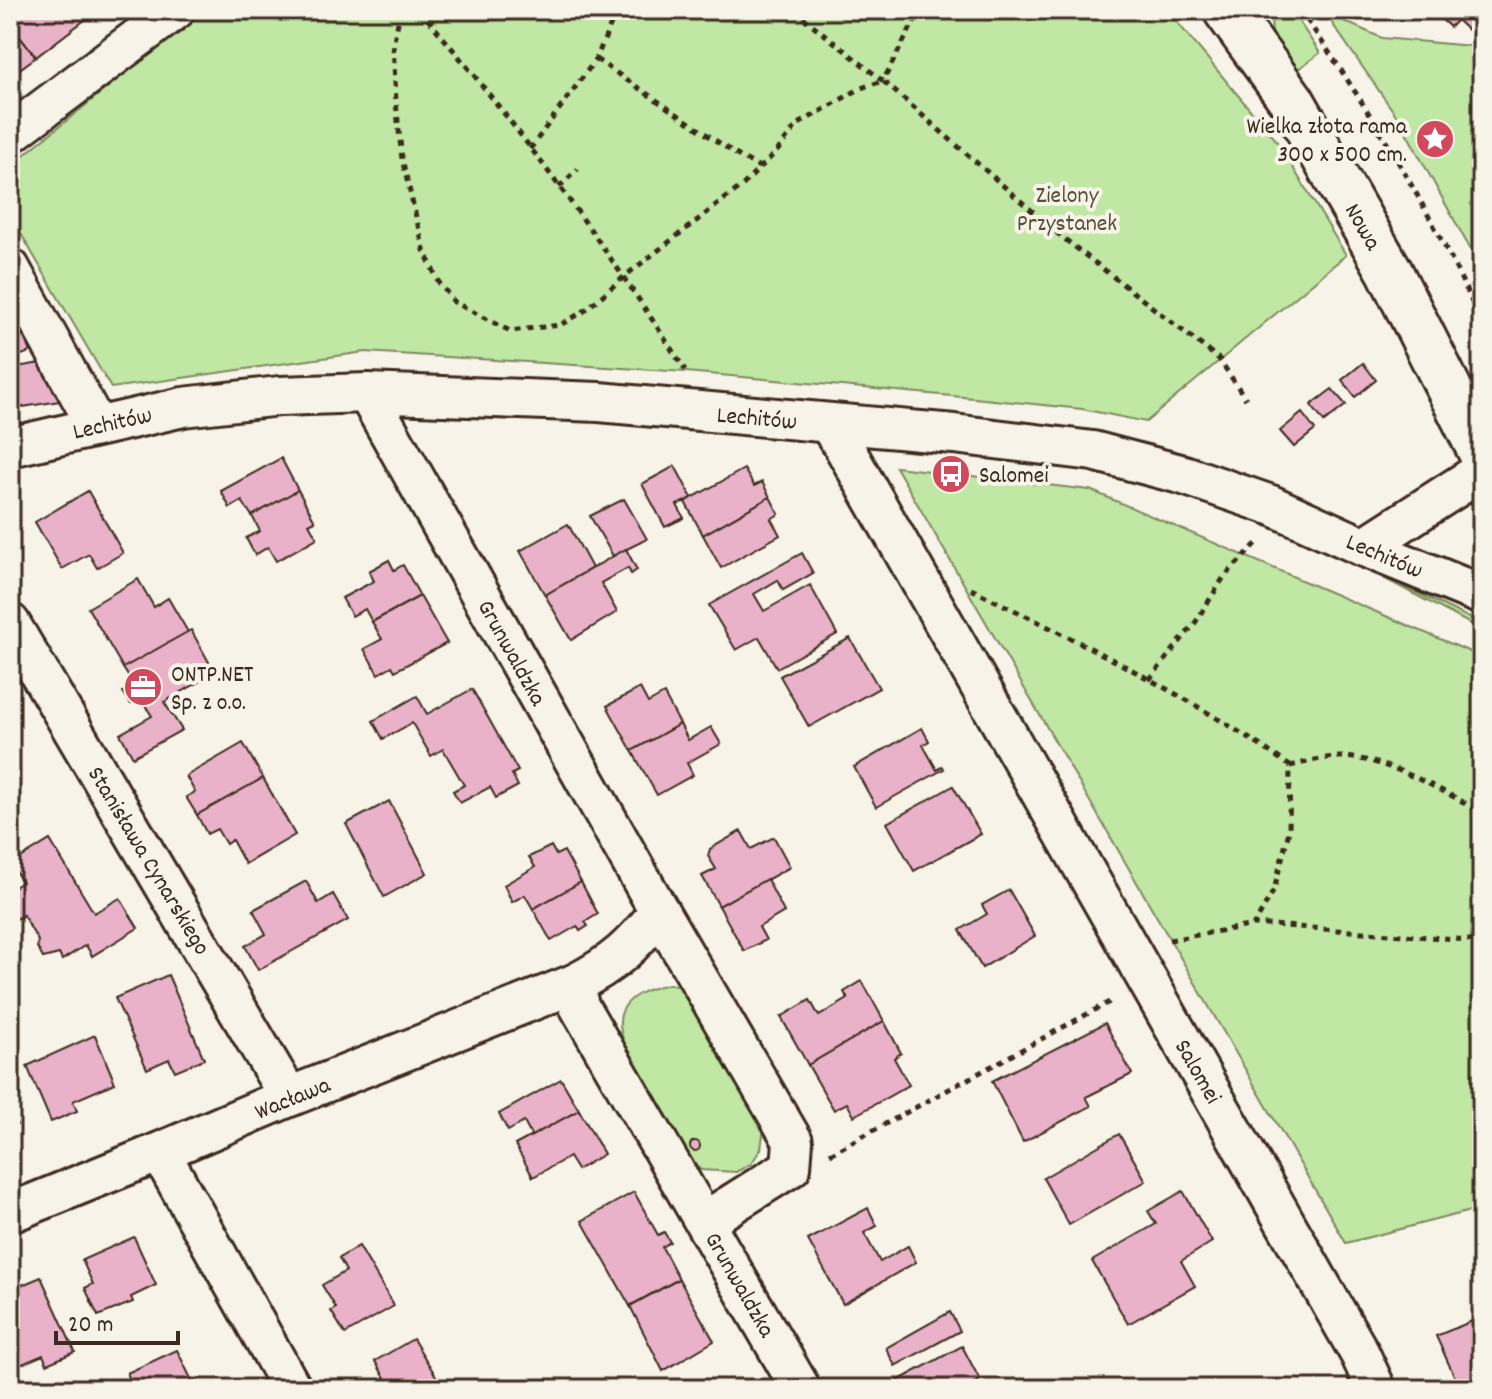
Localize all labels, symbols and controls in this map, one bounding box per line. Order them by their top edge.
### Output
place label: Wielka złota rama 300 x 500 cm. [1247,111,1408,173]
place icon: Wielka złota rama 300 x 500 cm. [1414,118,1456,160]
park label: Zielony Przystanek [1017,180,1117,242]
street label: Nowa [1334,198,1389,258]
street label: Lechitów [70,399,156,451]
street label: Lechitów [715,400,798,440]
bus stop icon: Salomei [930,453,972,495]
place label: Salomei [979,460,1049,494]
street label: Lechitów [1340,526,1427,589]
street label: Grunwaldzka [467,594,554,713]
place label: ONTP.NET Sp. z o.o. [171,659,254,721]
office icon: ONTP.NET Sp. z o.o. [122,666,164,708]
street label: Stanisława Cynarskiego [78,761,217,962]
street label: Salomei [1164,1034,1229,1111]
street label: Wacława [250,1069,337,1130]
street label: Grunwaldzka [695,1227,783,1345]
scale bar [56,1295,178,1345]
text: 20 m [68,1309,114,1343]

